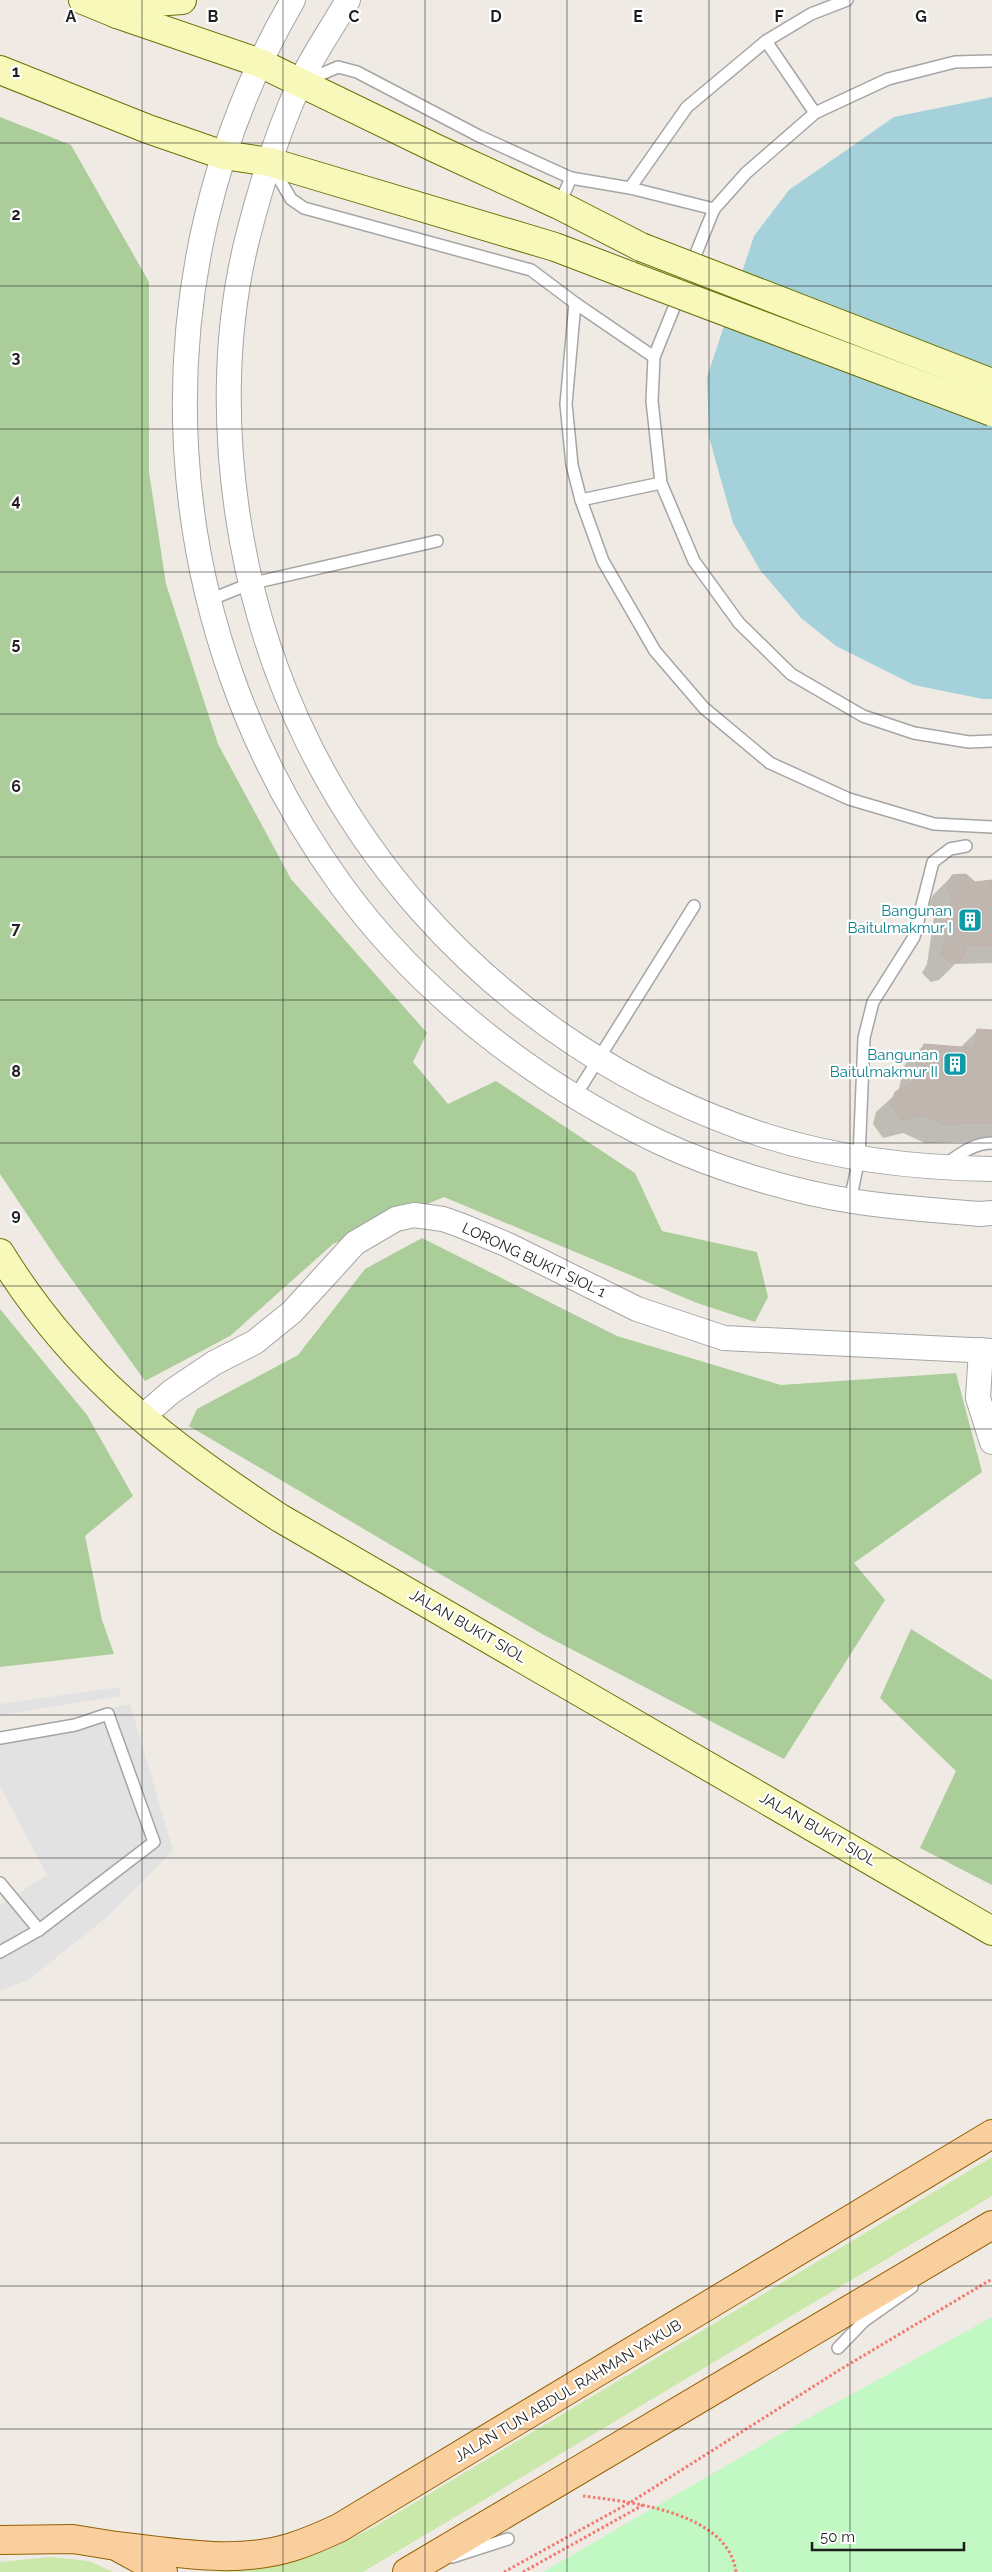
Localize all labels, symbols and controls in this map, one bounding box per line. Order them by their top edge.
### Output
text: A [66,7,77,26]
text: B [208,7,219,26]
text: C [349,7,360,26]
text: D [490,7,502,26]
text: E [633,7,643,26]
text: F [774,7,784,26]
text: G [915,7,927,26]
text: 1 [12,62,20,81]
text: 2 [11,205,21,224]
text: 3 [12,348,21,367]
text: 4 [11,491,21,510]
text: 5 [12,634,21,653]
text: 6 [11,777,21,796]
place label: Bangunan Baitulmakmur I [847,902,952,937]
building icon: Bangunan Baitulmakmur I [957,907,983,933]
text: 7 [12,919,21,938]
place label: Bangunan Baitulmakmur II [830,1046,938,1081]
building icon: Bangunan Baitulmakmur II [942,1051,968,1077]
text: 8 [11,1062,21,1081]
text: 9 [11,1205,21,1224]
street label: LORONG BUKIT SIOL 1 [459,1219,609,1301]
street label: JALAN BUKIT SIOL [407,1585,530,1667]
street label: JALAN BUKIT SIOL [757,1788,880,1870]
street label: JALAN TUN ABDUL RAHMAN YA'KUB [451,2316,685,2466]
scale bar [812,2520,964,2552]
text: 50 m [820,2528,855,2546]

